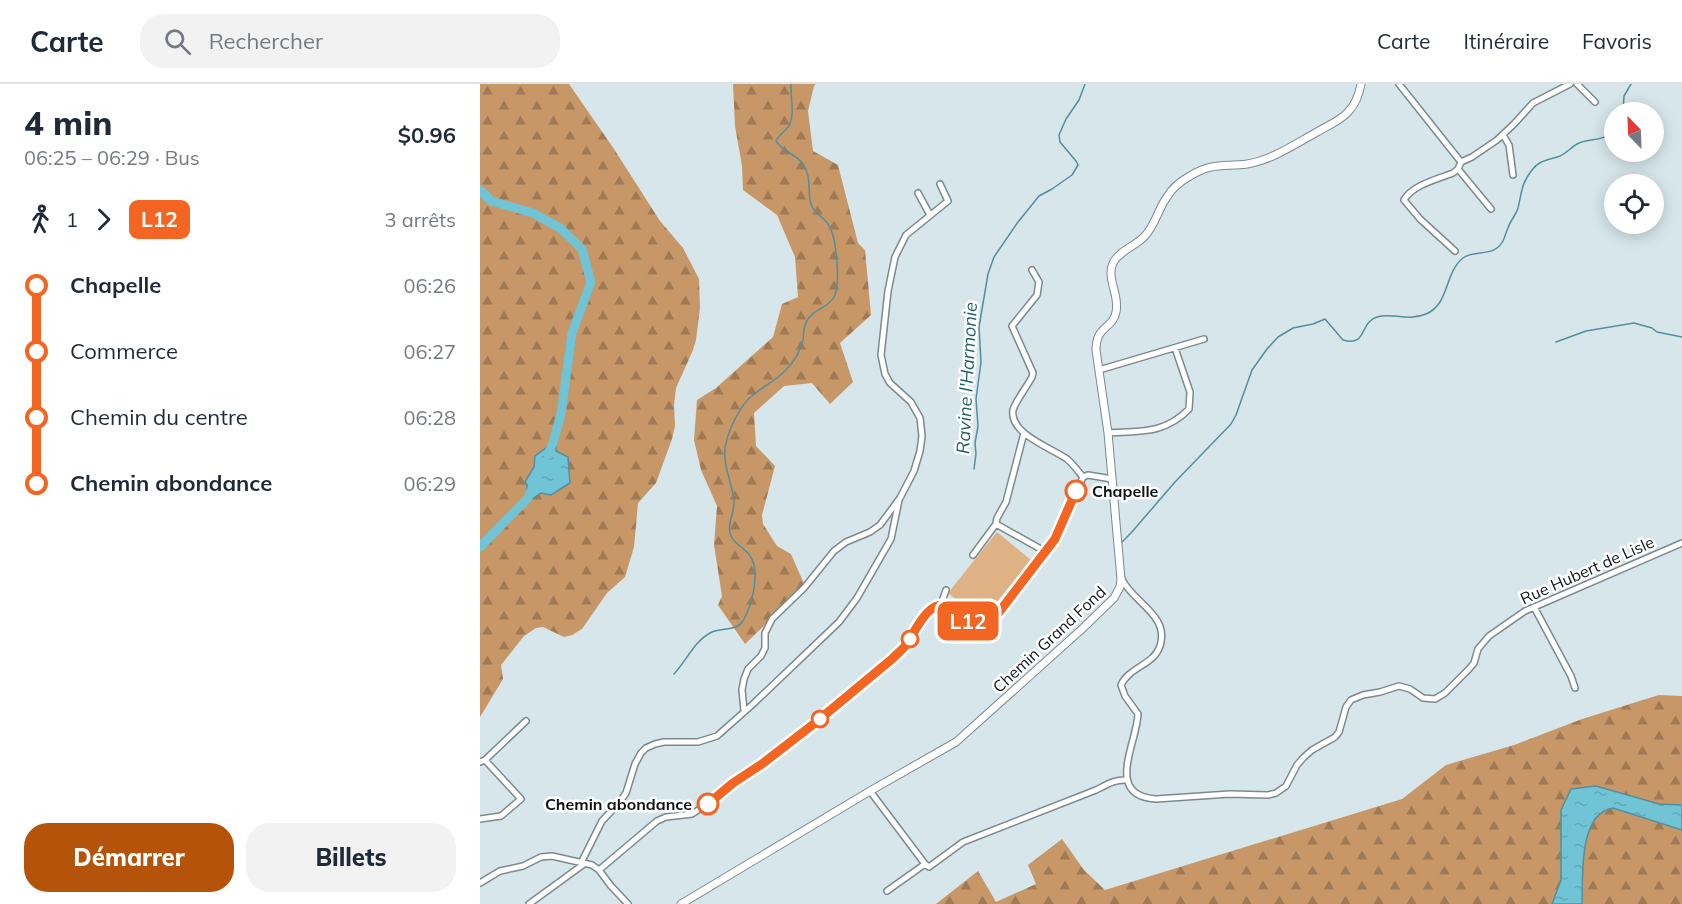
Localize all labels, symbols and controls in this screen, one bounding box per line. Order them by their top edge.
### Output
search box [140,14,560,68]
text: Carte [30,24,104,59]
icon: search [161,25,194,58]
text: Rechercher [209,27,323,55]
text: Carte [1377,28,1431,54]
text: Itinéraire [1464,28,1549,54]
text: Favoris [1582,28,1652,54]
text: 4 min [24,102,112,143]
north arrow [1604,102,1664,162]
map controls [1604,102,1664,234]
text: $0.96 [398,121,456,149]
text: 06:25 – 06:29 · Bus [24,145,200,170]
button: locate [1604,174,1664,234]
icon: walk [24,203,57,236]
icon: forward [87,203,120,236]
text: L12 [141,206,178,232]
text: 1 [66,207,78,232]
text: 3 arrêts [385,207,456,232]
text: Chapelle [70,271,161,299]
text: 06:26 [403,273,456,298]
water label: Ravine l'Harmonie [951,301,982,455]
text: Commerce [70,337,178,365]
text: 06:27 [403,339,456,364]
text: Chemin du centre [70,403,248,431]
text: 06:28 [403,405,456,430]
text: Chemin abondance [70,469,272,497]
text: 06:29 [403,471,456,496]
marker: Chapelle [1065,480,1087,502]
place label: Chapelle [1092,481,1159,501]
street label: Rue Hubert de Lisle [1517,531,1657,609]
street label: Chemin Grand Fond [988,581,1110,697]
line badge: L12 [934,602,1002,640]
text: L12 [950,608,986,634]
unlabelled marker [901,630,919,648]
unlabelled marker [811,710,829,728]
marker: Chemin abondance [697,793,719,815]
place label: Chemin abondance [545,794,692,814]
button: Démarrer [24,823,234,892]
button: Billets [246,823,456,892]

